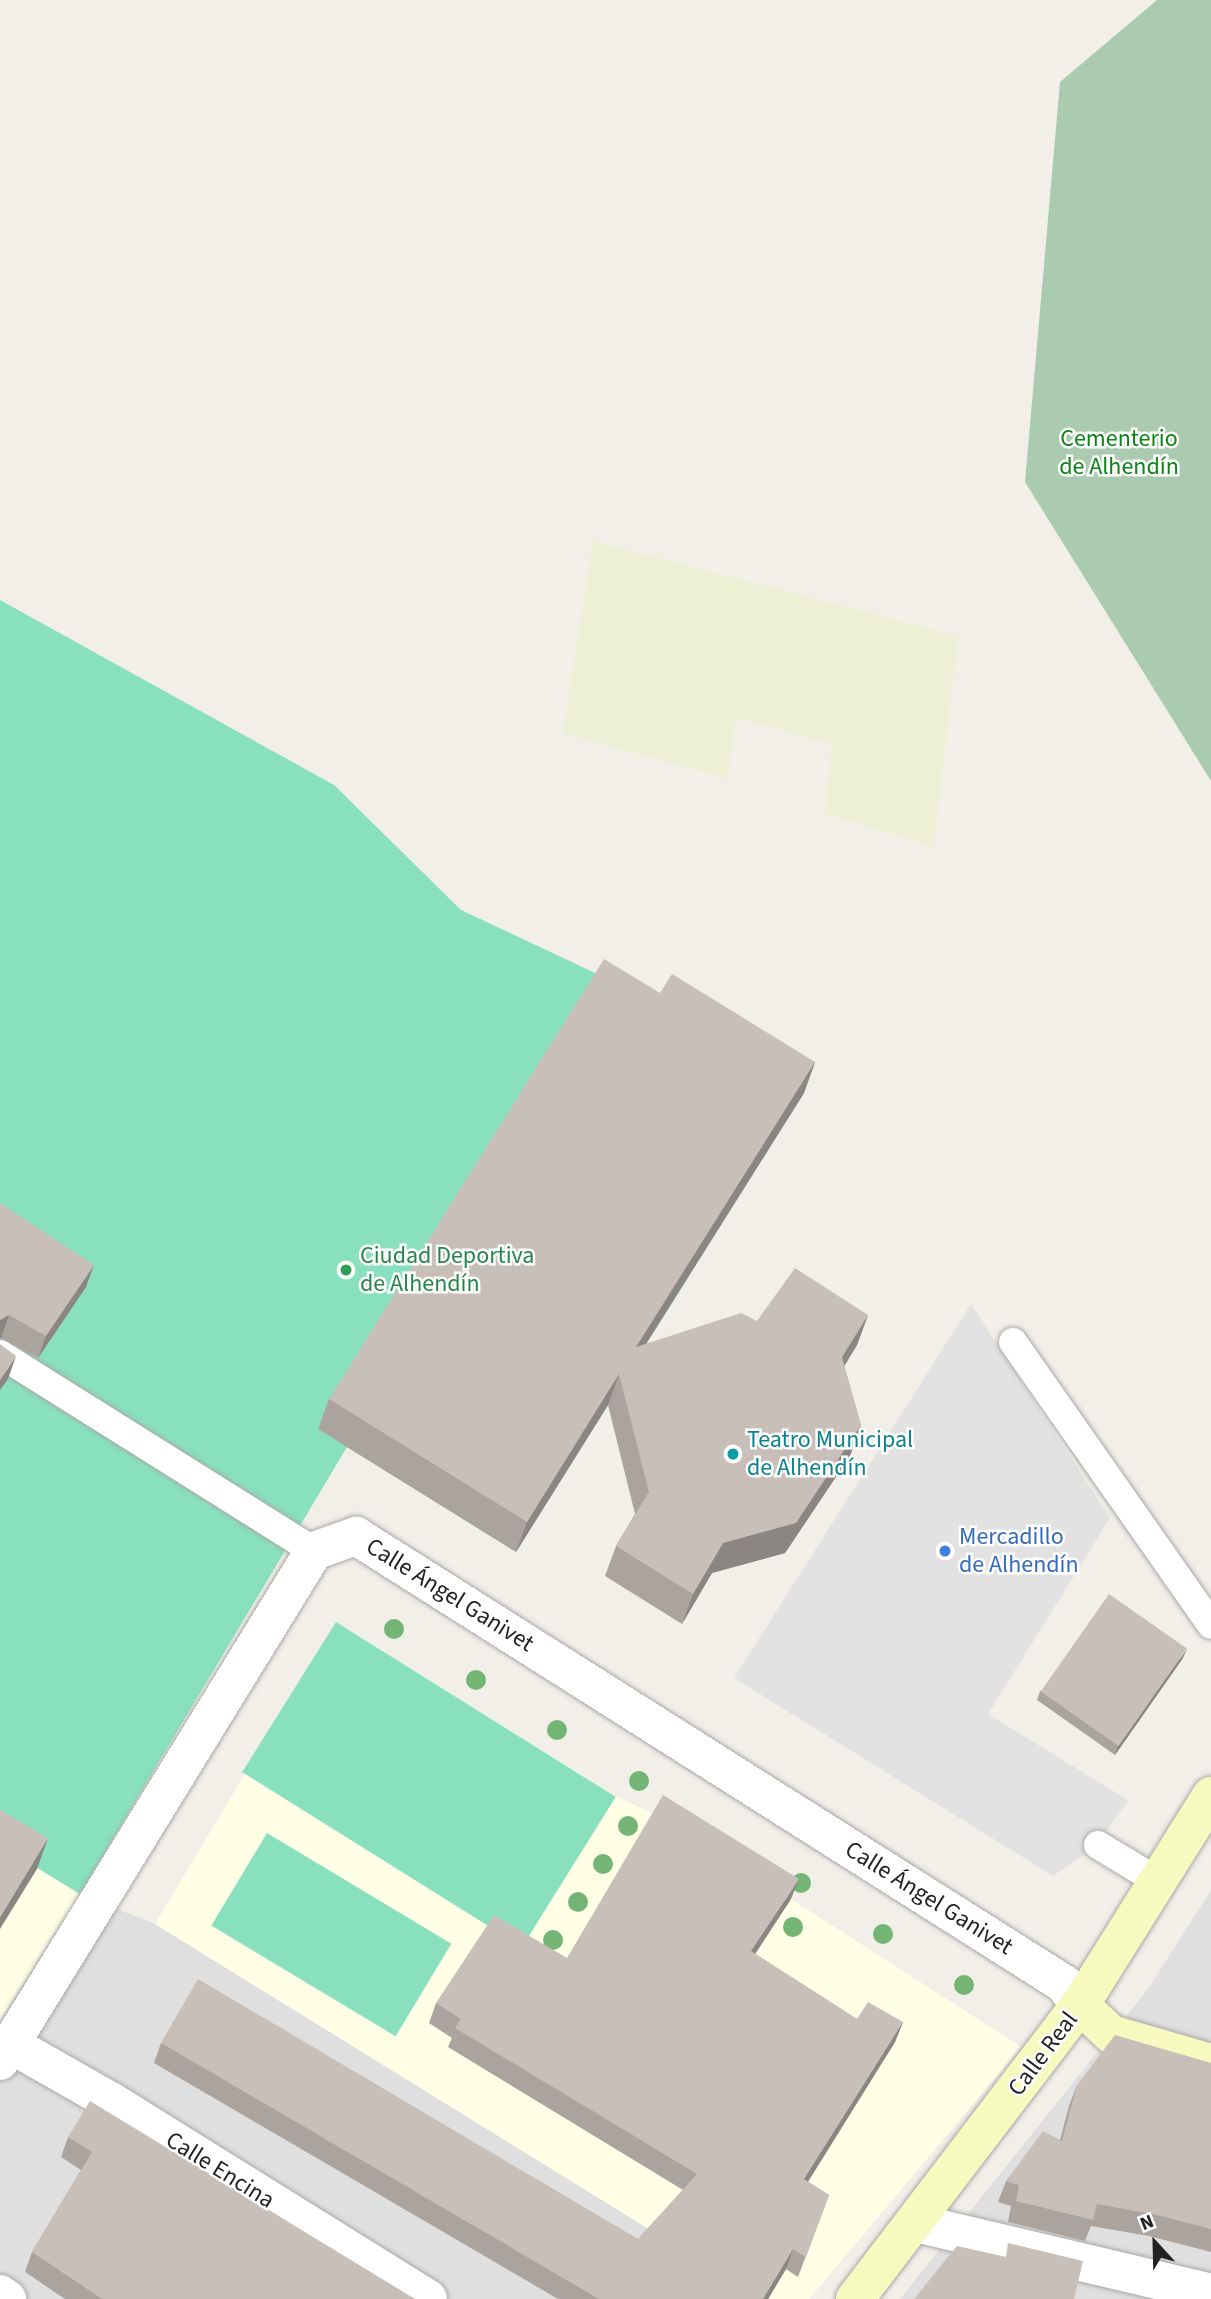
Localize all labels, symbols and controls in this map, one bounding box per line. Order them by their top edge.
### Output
park label: Cementerio de Alhendín [1059,425,1179,481]
place label: Ciudad Deportiva de Alhendín [360,1242,534,1298]
marker: Ciudad Deportiva de Alhendín [338,1262,354,1278]
place label: Teatro Municipal de Alhendín [747,1426,913,1482]
marker: Teatro Municipal de Alhendín [725,1446,741,1462]
place label: Mercadillo de Alhendín [959,1523,1079,1579]
street label: Calle Ángel Ganivet [361,1532,539,1658]
marker: Mercadillo de Alhendín [937,1543,953,1559]
street label: Calle Ángel Ganivet [840,1835,1018,1961]
street label: Calle Real [1002,2006,1084,2102]
street label: Calle Encina [160,2125,280,2215]
north arrow [1120,2208,1190,2278]
text: N [1136,2208,1158,2238]

